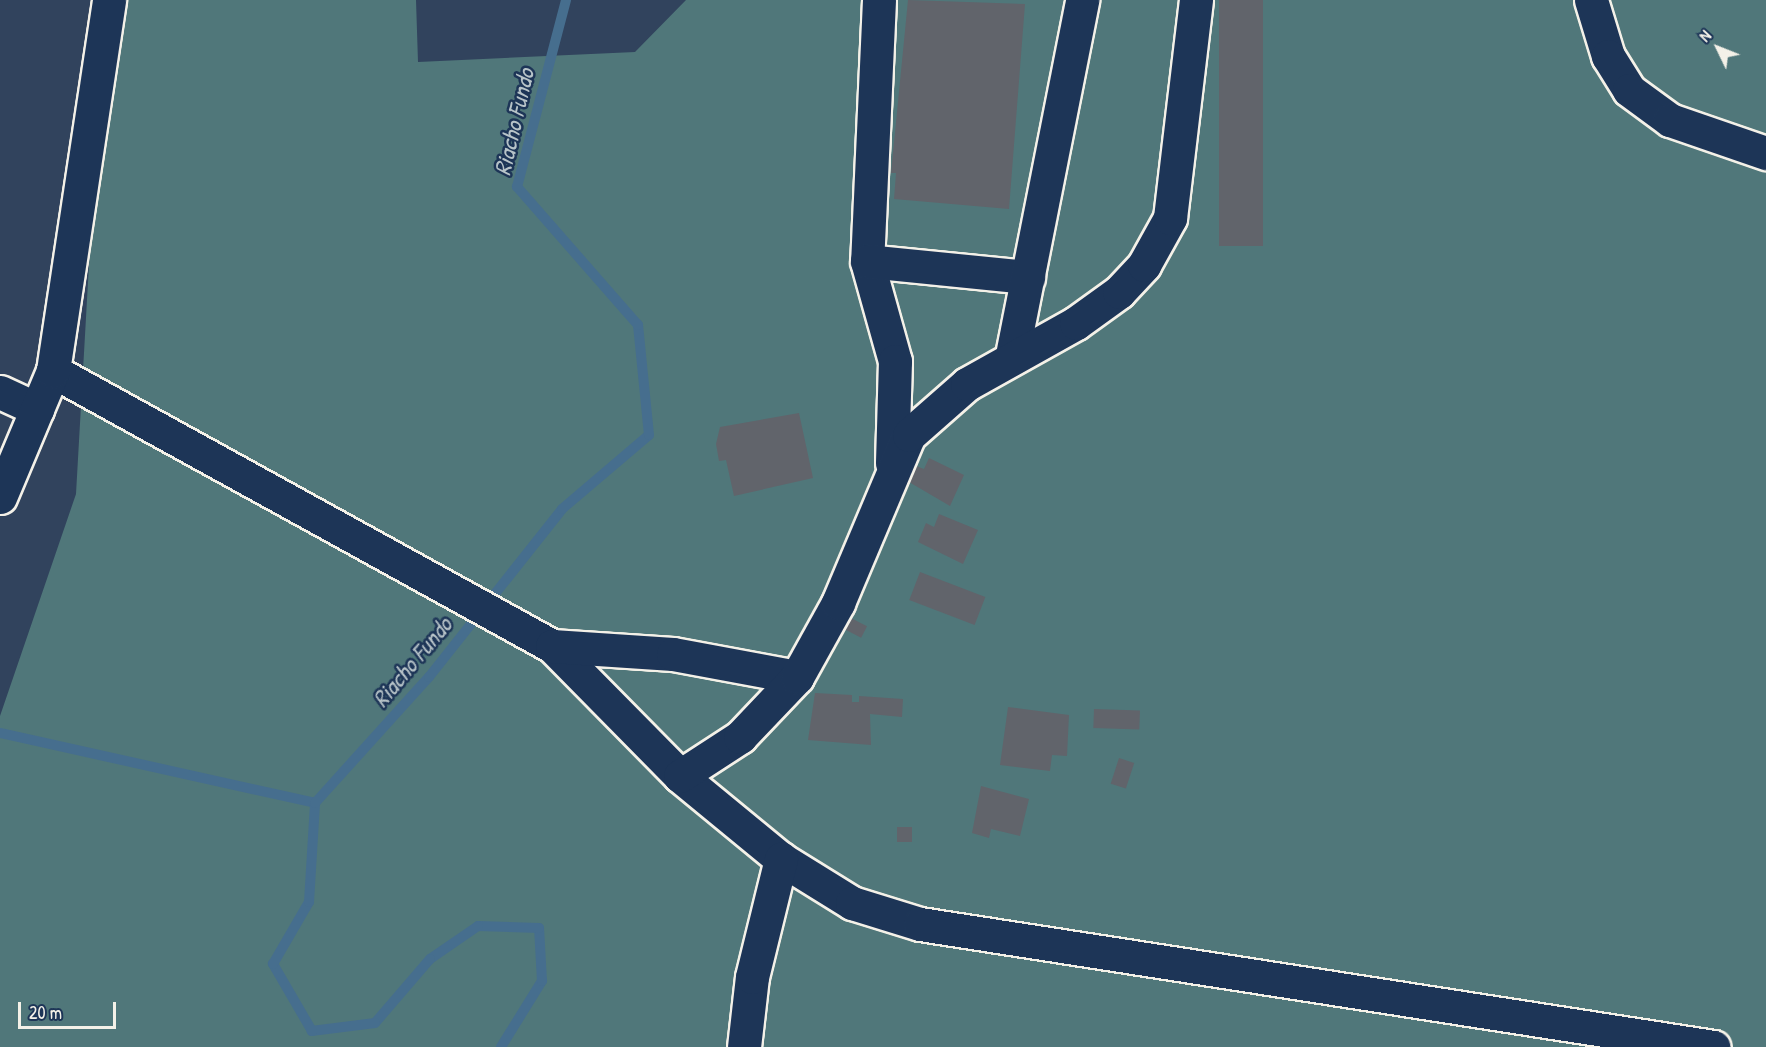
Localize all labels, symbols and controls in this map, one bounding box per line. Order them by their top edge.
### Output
north arrow [1688,18,1748,78]
text: N [1694,25,1716,46]
water label: Riacho Fundo [488,66,540,178]
water label: Riacho Fundo [366,611,458,713]
scale bar [21,990,118,1028]
text: 20 m [29,1000,62,1025]

